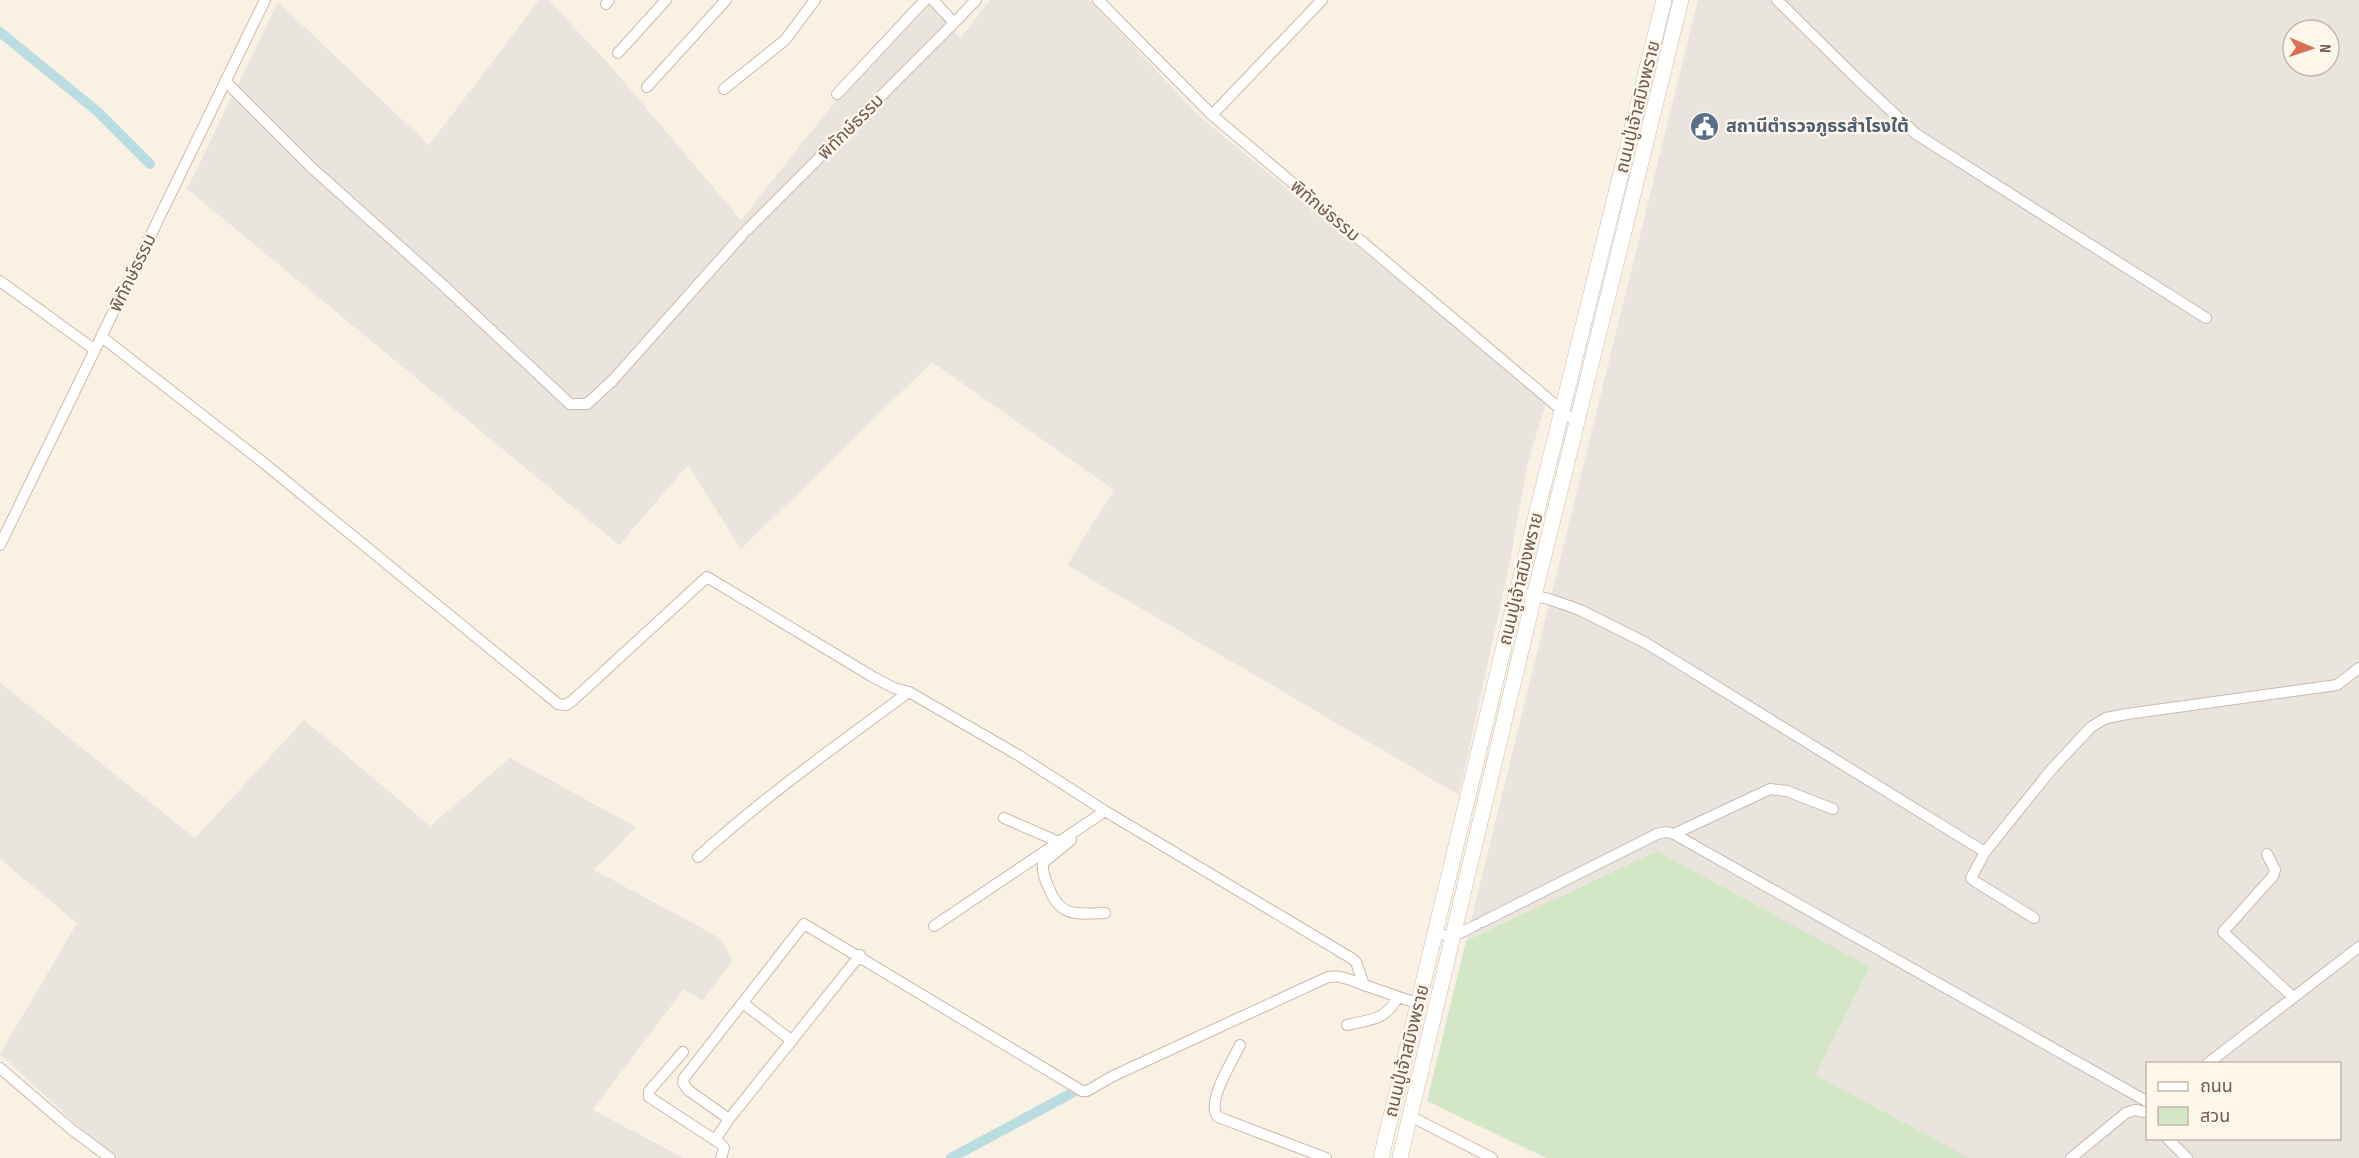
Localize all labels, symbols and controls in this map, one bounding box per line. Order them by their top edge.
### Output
north arrow [2281,18,2341,78]
street label: ถนนปู่เจ้าสมิงพราย [1611,39,1666,176]
text: N [2315,44,2334,53]
street label: พิทักษ์ธรรม [814,90,888,164]
public building icon: สถานีตำรวจภูธรสำโรงใต้ [1689,110,1721,142]
place label: สถานีตำรวจภูธรสำโรงใต้ [1726,116,1909,137]
street label: พิทักษ์ธรรม [1286,176,1364,246]
street label: พิทักษ์ธรรม [105,231,161,315]
street label: ถนนปู่เจ้าสมิงพราย [1494,511,1549,648]
street label: ถนนปู่เจ้าสมิงพราย [1380,983,1435,1120]
legend [2146,1062,2341,1140]
text: ถนน [2200,1076,2233,1097]
text: สวน [2200,1106,2230,1127]

